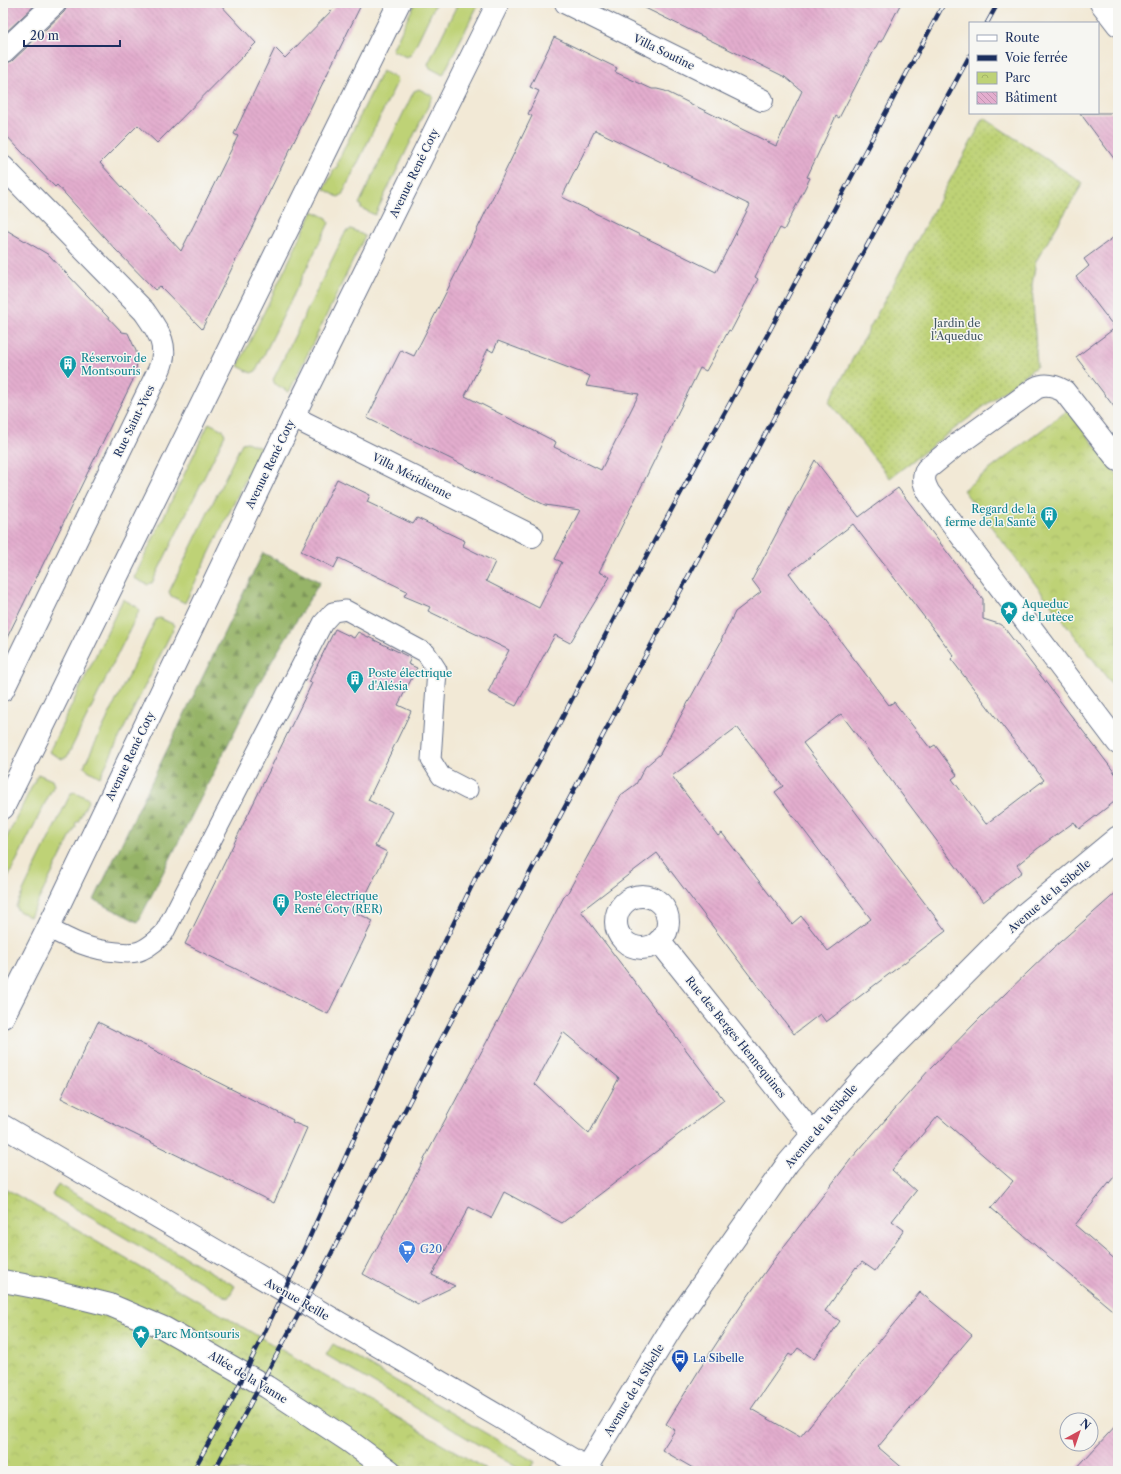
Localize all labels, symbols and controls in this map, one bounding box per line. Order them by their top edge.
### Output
scale bar [24,22,120,48]
legend [969,22,1099,114]
text: 20 m [30,28,59,43]
text: Route [1005,30,1040,45]
street label: Villa Soutine [630,31,697,73]
text: Voie ferrée [1004,50,1068,65]
text: Parc [1005,70,1030,85]
text: Bâtiment [1005,90,1058,105]
street label: Avenue René Coty [386,125,442,221]
park label: Jardin de l’Aqueduc [931,316,983,343]
place label: Réservoir de Montsouris [81,351,147,378]
building icon: Réservoir de Montsouris [58,354,78,379]
street label: Rue Saint-Yves [111,383,158,459]
street label: Avenue René Coty [242,416,298,512]
street label: Villa Méridienne [369,449,454,502]
place label: Regard de la ferme de la Santé [945,502,1036,529]
building icon: Regard de la ferme de la Santé [1039,505,1059,530]
place label: Aqueduc de Lutèce [1021,597,1074,624]
place icon: Aqueduc de Lutèce [999,600,1019,625]
place label: Poste électrique d'Alésia [368,666,452,693]
building icon: Poste électrique d'Alésia [345,669,365,694]
street label: Avenue René Coty [102,708,158,804]
street label: Avenue de la Sibelle [1004,856,1093,936]
place label: Poste électrique René Coty (RER) [294,889,382,916]
building icon: Poste électrique René Coty (RER) [271,892,291,917]
street label: Rue des Berges Hennequines [683,973,790,1101]
street label: Avenue de la Sibelle [781,1081,860,1172]
supermarket icon: G20 [397,1239,417,1264]
place label: G20 [420,1242,442,1256]
street label: Avenue Reille [261,1274,332,1323]
place icon: Parc Montsouris [131,1324,151,1349]
place label: Parc Montsouris [154,1327,240,1341]
street label: Avenue de la Sibelle [600,1341,667,1440]
street label: Allée de la Vanne [205,1347,290,1406]
bus stop icon: La Sibelle [670,1348,690,1373]
place label: La Sibelle [693,1351,744,1365]
north arrow [1059,1412,1099,1452]
text: N [1077,1416,1094,1433]

